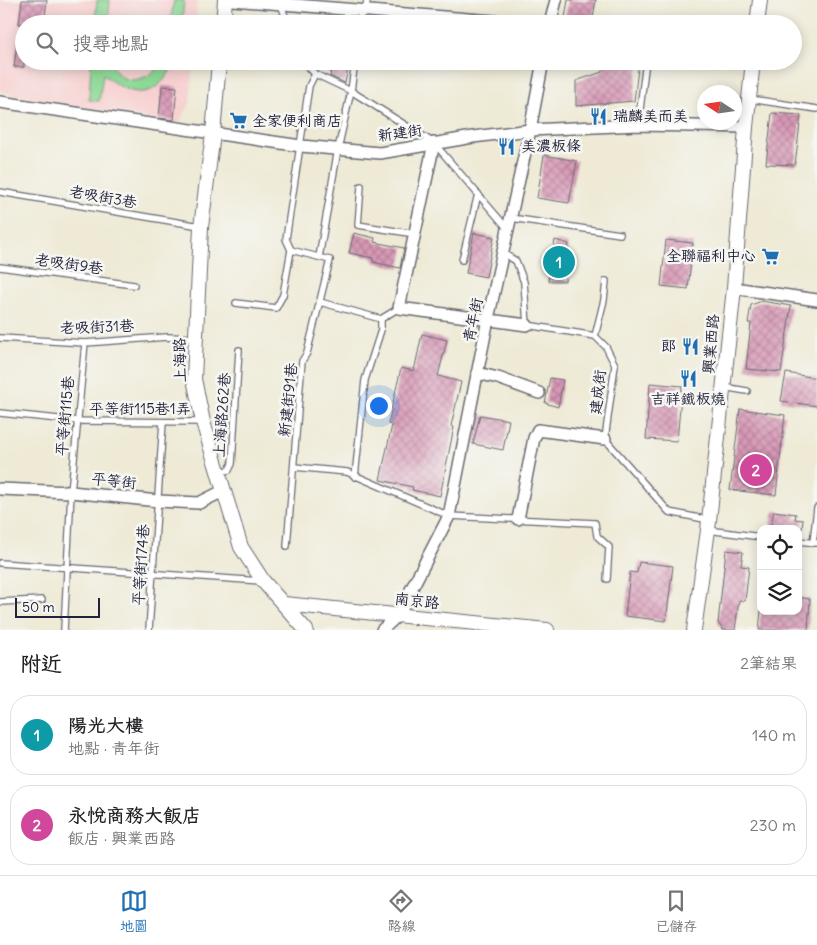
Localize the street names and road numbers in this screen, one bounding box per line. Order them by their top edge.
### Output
street label: 新建街 [376,120,424,145]
street label: 老吸街3巷 [68,181,138,212]
street label: 老吸街9巷 [34,249,104,278]
street label: 青年街 [459,296,486,344]
street label: 興業西路 [698,313,723,375]
street label: 老吸街31巷 [60,316,134,337]
street label: 上海路 [170,337,189,383]
street label: 新建街91巷 [274,362,301,438]
street label: 建成街 [586,369,609,415]
street label: 上海路262巷 [209,372,234,458]
street label: 平等街115巷 [52,375,77,457]
street label: 平等街115巷1弄 [89,399,191,418]
street label: 平等街 [91,469,137,492]
street label: 平等街174巷 [128,524,153,606]
street label: 南京路 [394,589,440,612]

